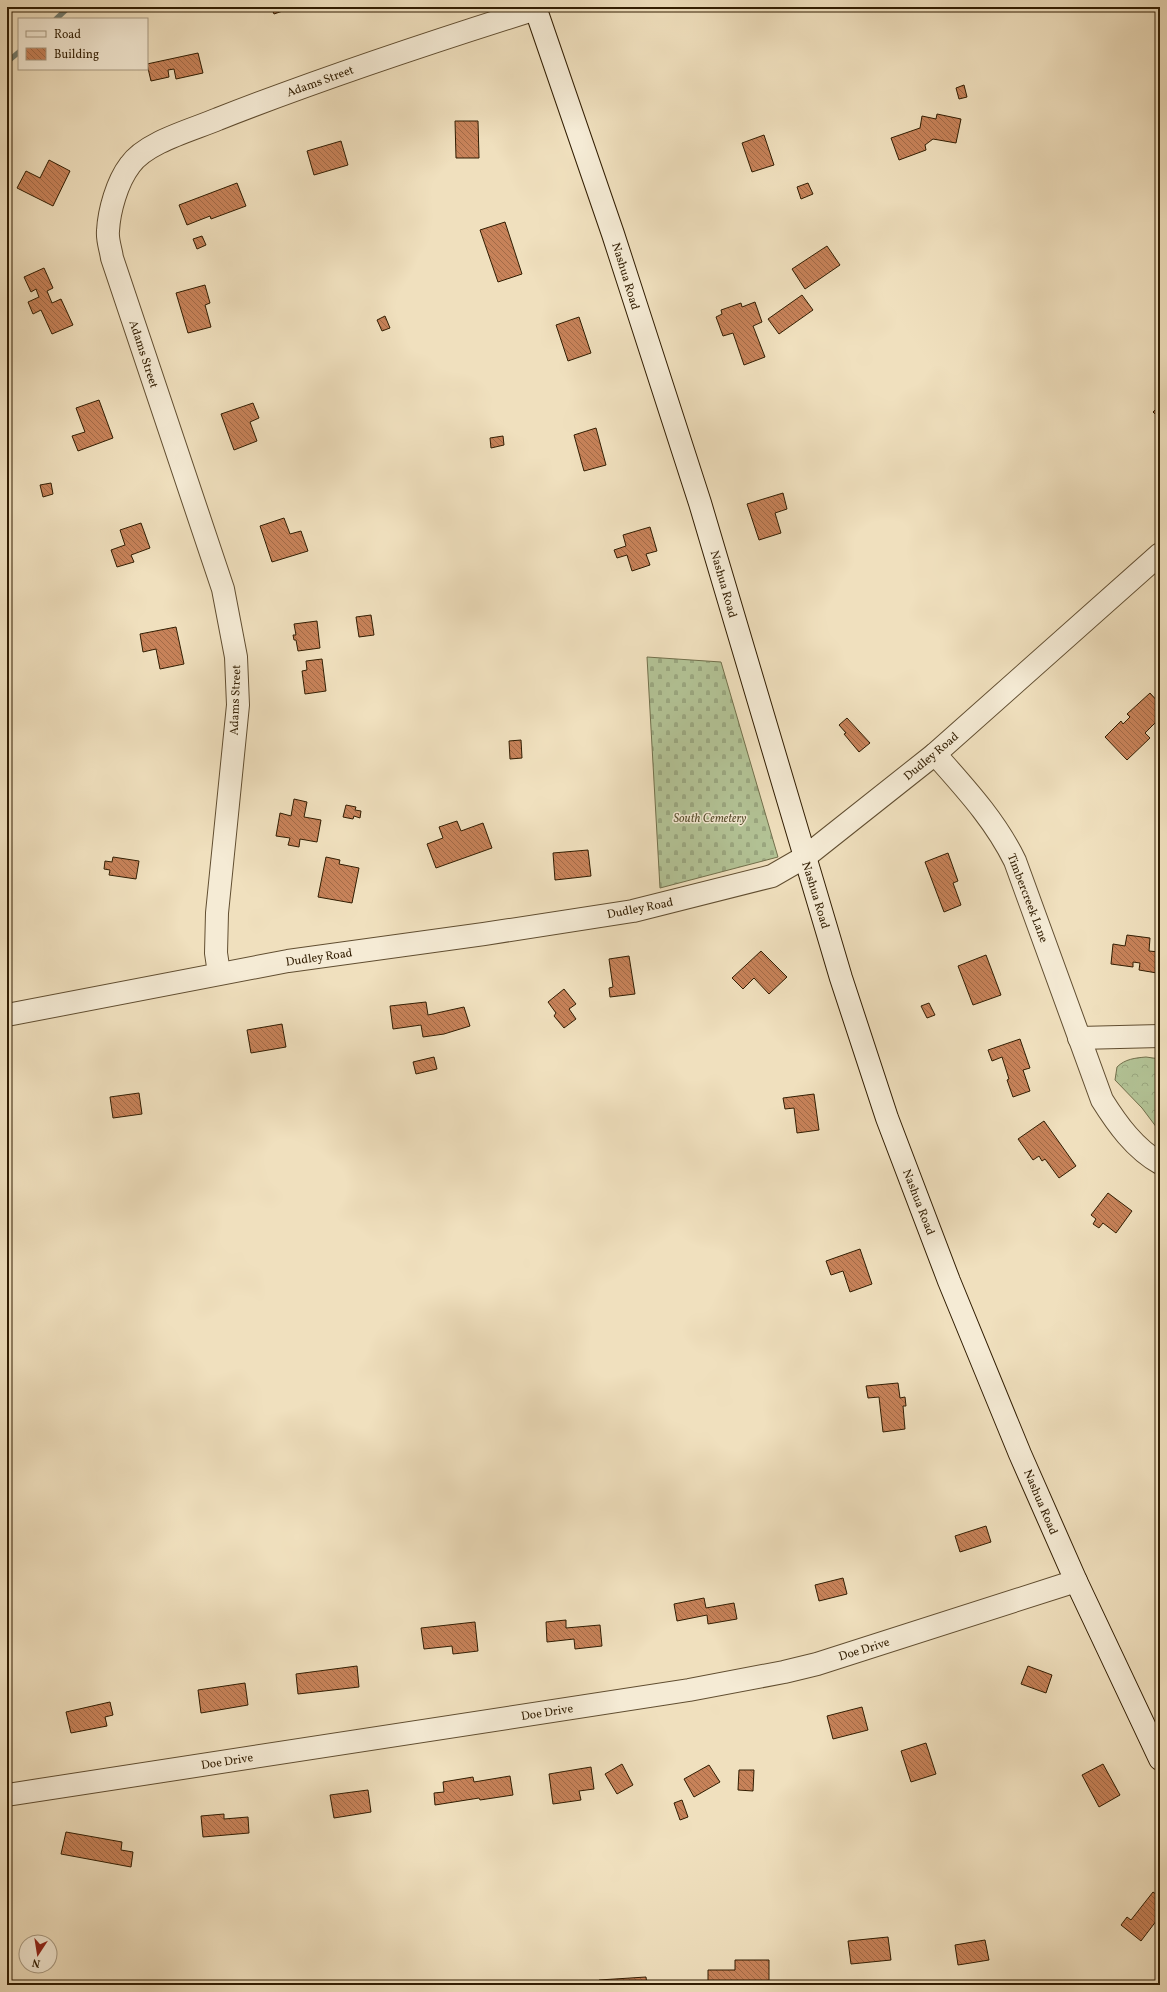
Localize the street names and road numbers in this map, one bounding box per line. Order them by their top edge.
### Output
street label: Adams Street [284,62,356,102]
street label: Nashua Road [607,241,643,312]
street label: Adams Street [125,318,162,390]
street label: Nashua Road [706,549,740,620]
street label: Adams Street [227,664,245,736]
street label: Dudley Road [901,729,963,784]
street label: Timbercreek Lane [1003,852,1052,945]
street label: Nashua Road [797,860,833,931]
street label: Dudley Road [606,895,675,923]
street label: Dudley Road [285,945,354,971]
street label: Nashua Road [898,1167,938,1238]
street label: Nashua Road [1019,1467,1061,1538]
street label: Doe Drive [837,1635,892,1665]
street label: Doe Drive [520,1701,575,1725]
street label: Doe Drive [200,1750,255,1774]

